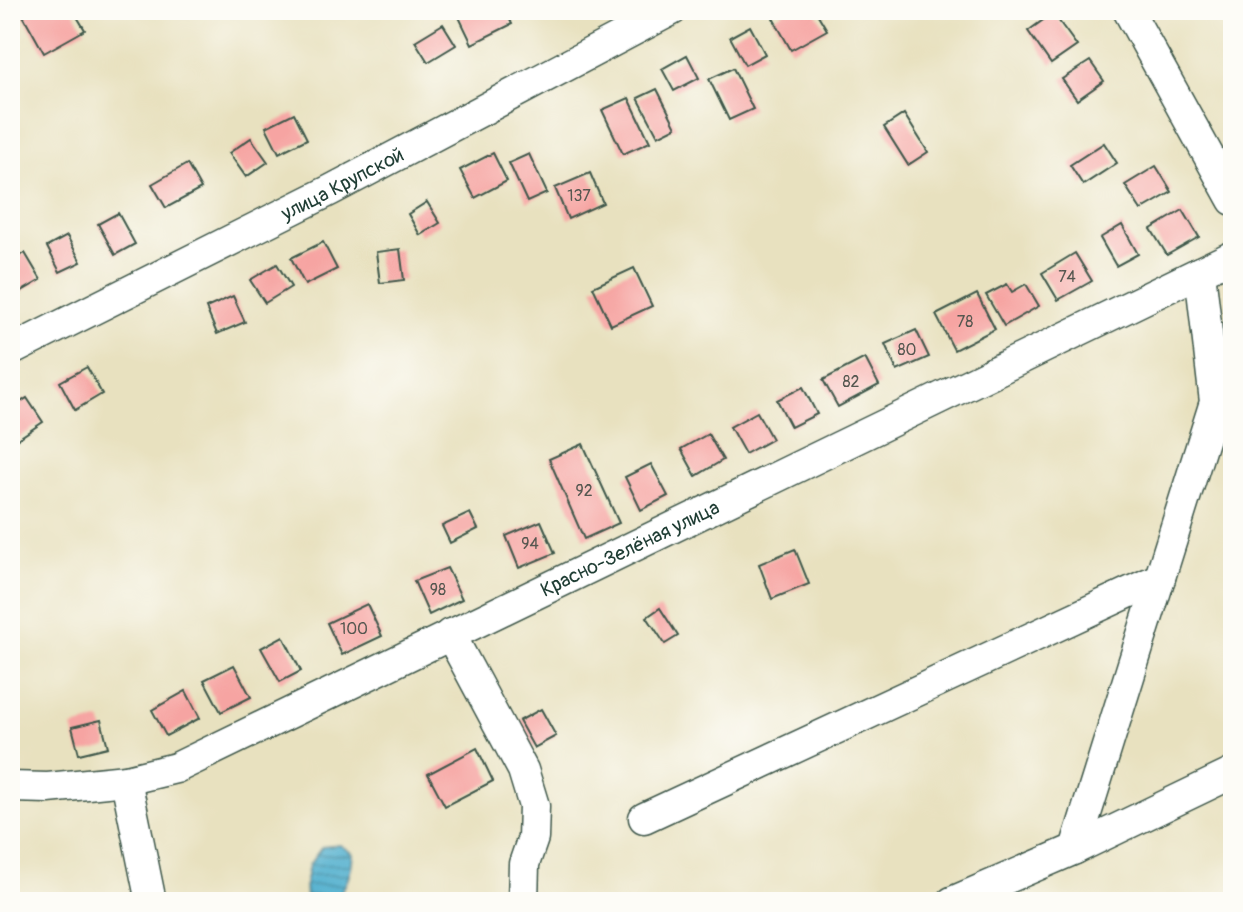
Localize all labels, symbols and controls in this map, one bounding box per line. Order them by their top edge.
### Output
street label: улица Крупской [276,141,408,226]
house number: 137 [567,186,591,206]
house number: 74 [1058,267,1076,287]
house number: 78 [957,312,973,332]
house number: 80 [898,340,917,360]
house number: 82 [842,372,860,392]
house number: 92 [575,481,593,501]
street label: Красно-Зелёная улица [536,494,723,602]
house number: 94 [521,534,539,554]
house number: 98 [430,580,446,600]
house number: 100 [340,619,368,639]

